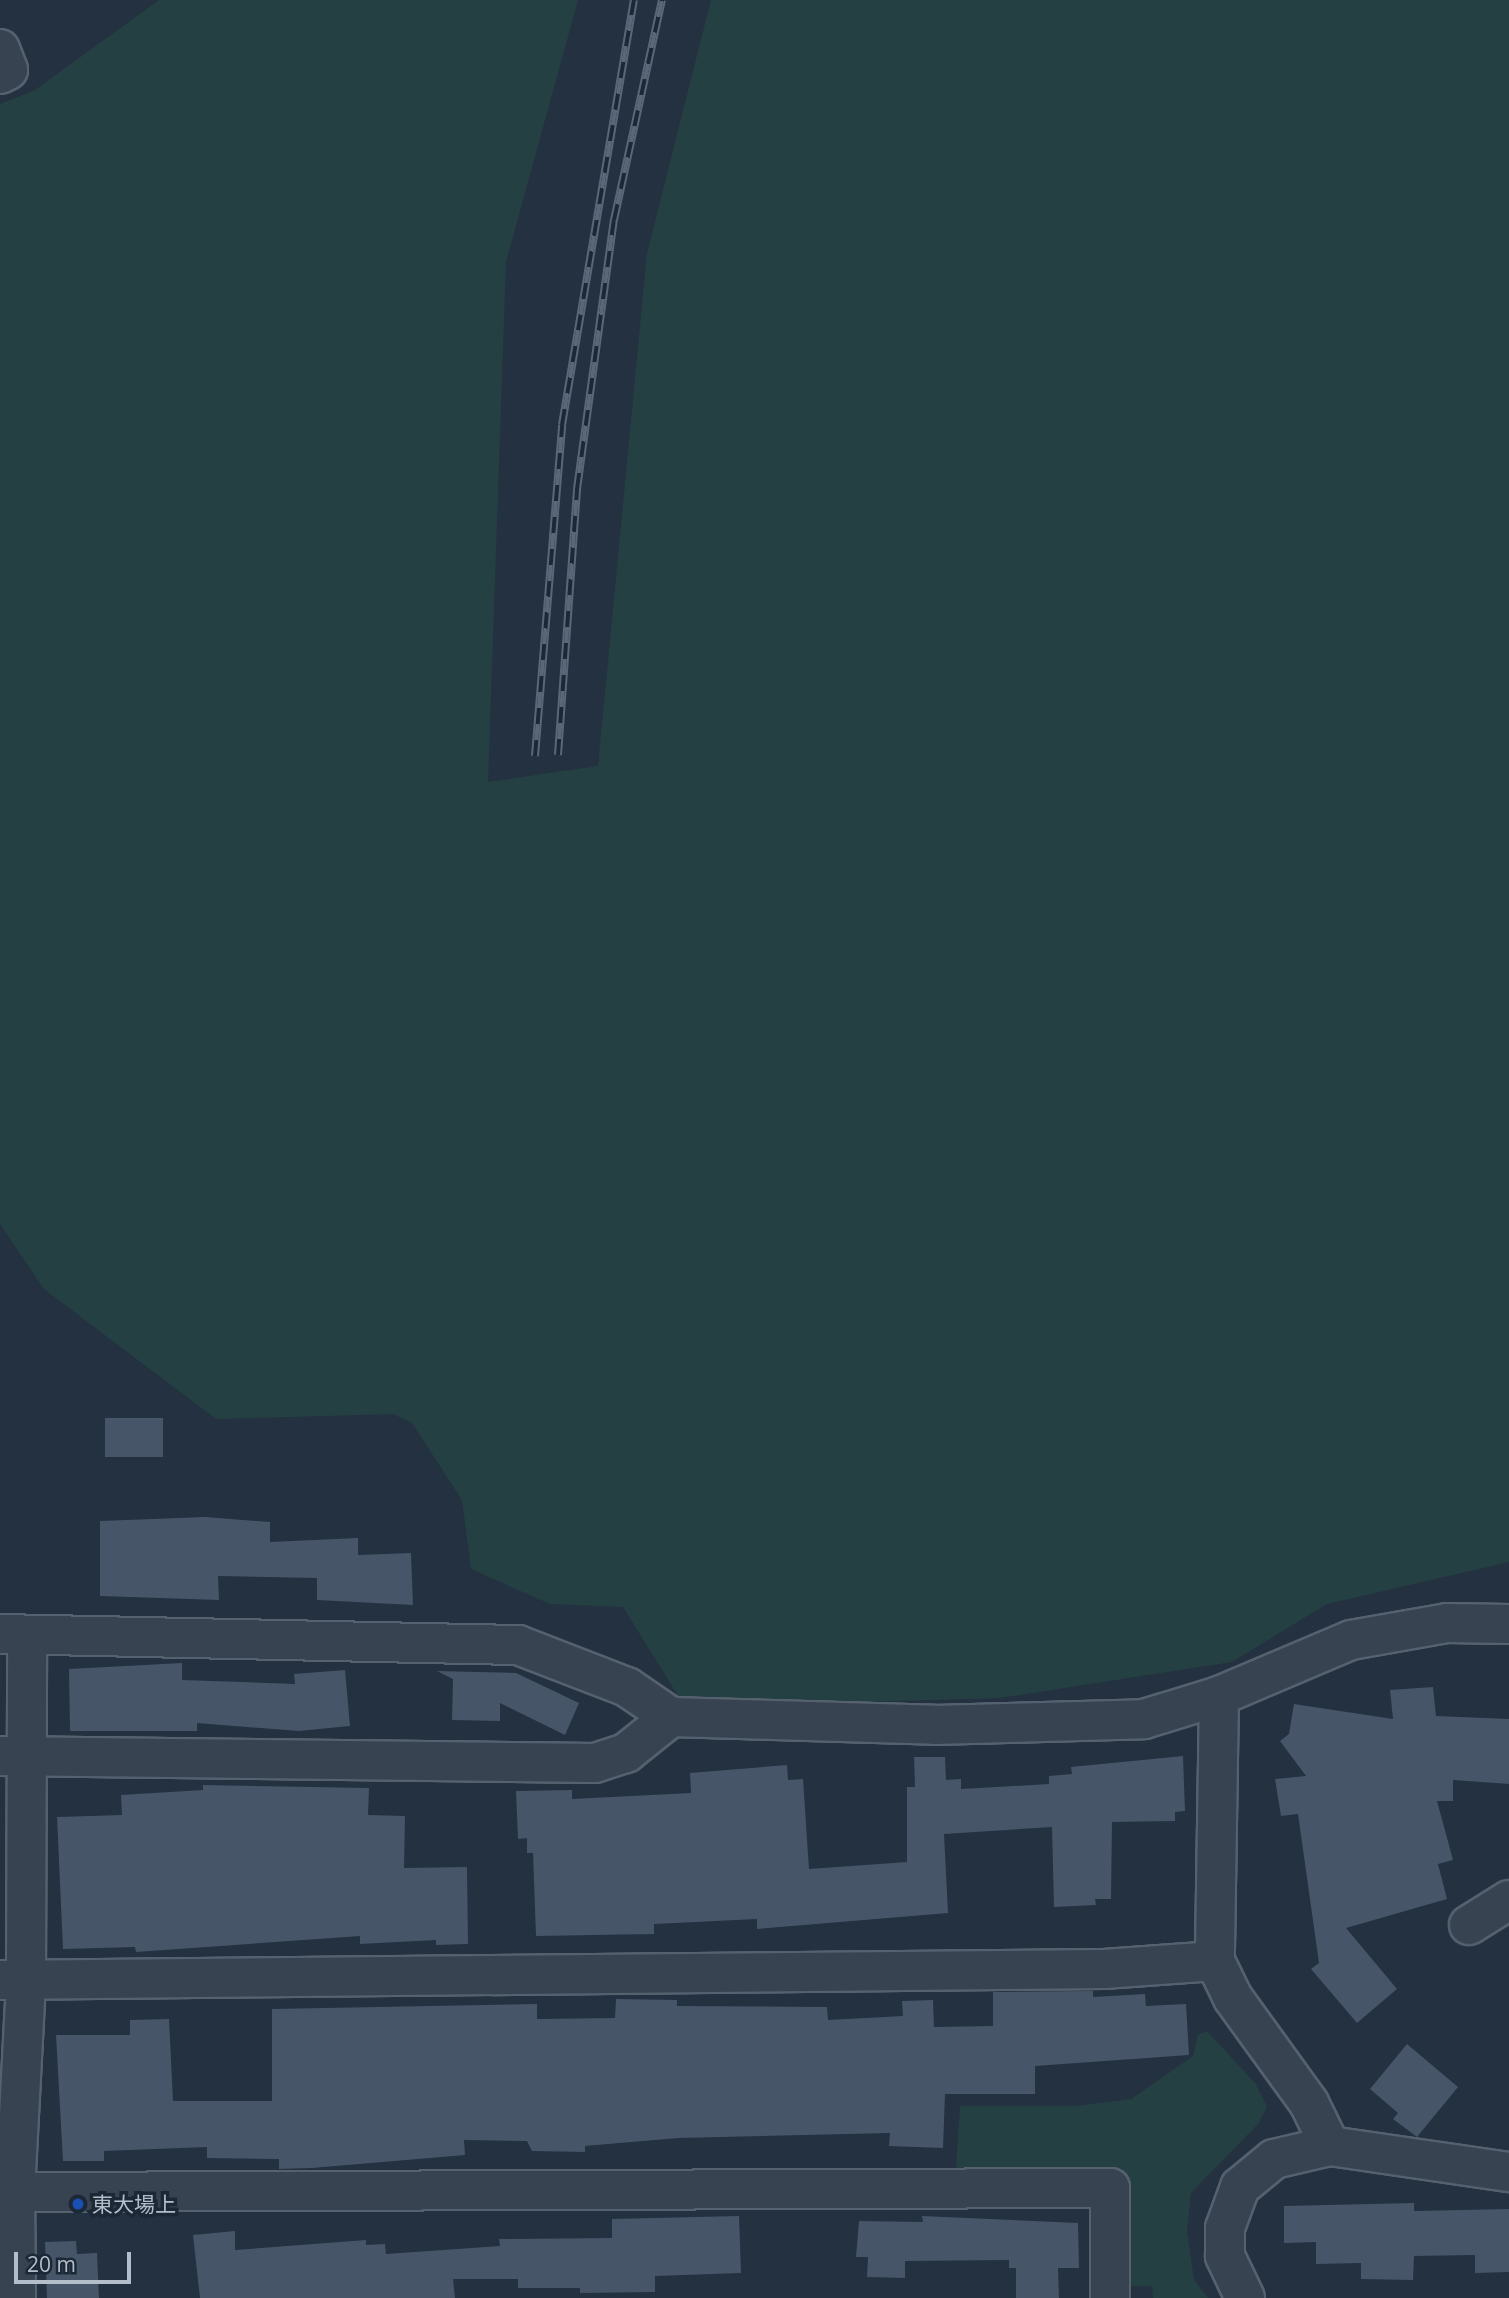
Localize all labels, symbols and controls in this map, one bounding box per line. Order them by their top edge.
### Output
place label: 東大場上 [92,2191,176,2217]
marker: 東大場上 [70,2196,86,2212]
scale bar [18,2238,135,2282]
text: 20 m [27,2250,76,2278]

